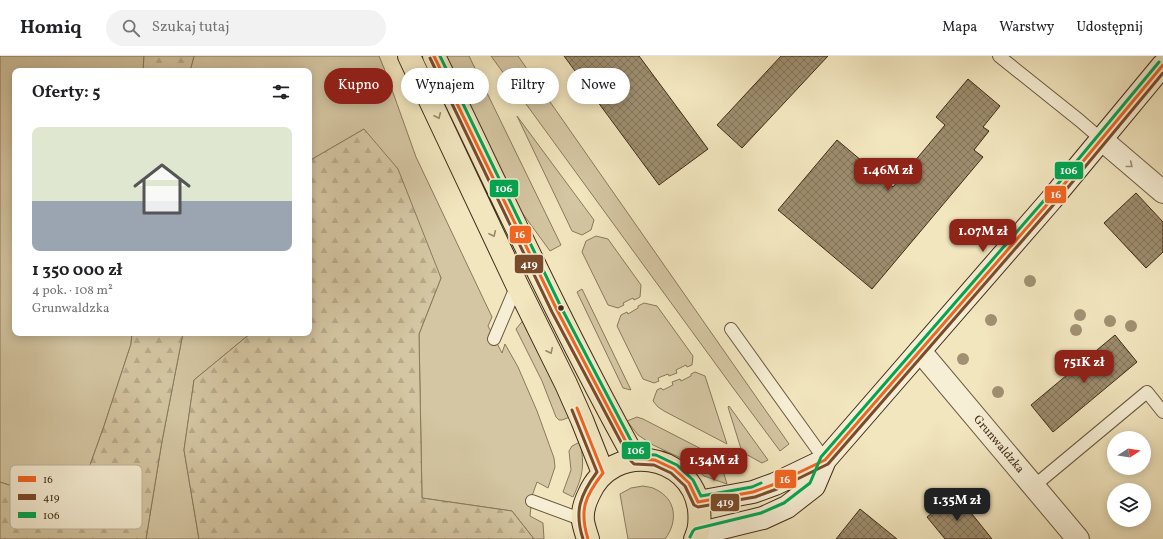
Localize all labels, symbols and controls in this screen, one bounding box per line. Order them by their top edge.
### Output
search box [106,10,386,46]
text: Homiq [20,15,82,41]
icon: search [120,17,142,39]
text: Szukaj tutaj [152,17,230,38]
text: Mapa [942,18,977,37]
text: Warstwy [999,18,1054,37]
text: Udostępnij [1076,18,1143,37]
chip: Kupno [324,68,393,104]
chip: Wynajem [401,68,489,104]
chip: Filtry [497,68,559,104]
chip: Nowe [567,68,630,104]
text: Oferty: 5 [32,81,100,104]
icon: filters [270,81,292,103]
one-way arrow [433,112,441,120]
icon: home [126,153,198,225]
pin: 1.46M zł [847,158,929,192]
one-way arrow [1126,160,1133,167]
line badge: 106 [1054,161,1084,180]
text: 1.46M zł [863,162,913,180]
text: 106 [1060,164,1078,179]
line badge: 106 [489,179,519,198]
text: 106 [495,182,513,197]
line badge: 16 [1044,185,1067,204]
text: 16 [1051,188,1061,203]
pin: 1.07M zł [942,219,1024,253]
text: 1.07M zł [958,223,1008,241]
line badge: 16 [509,225,532,244]
text: 16 [515,228,525,243]
one-way arrow [488,230,496,237]
line badge: 419 [514,254,544,274]
text: 419 [520,258,538,273]
text: 1 350 000 zł [32,259,122,282]
text: 4 pok. · 108 m² [32,282,113,300]
text: Grunwaldzka [32,300,109,318]
unlabelled marker [556,303,566,313]
one-way arrow [545,347,552,354]
pin: 751K zł [1047,350,1121,384]
text: 751K zł [1064,354,1104,372]
street label: Grunwaldzka [969,412,1028,477]
north arrow [1107,431,1151,475]
map controls [1107,431,1151,527]
line badge: 106 [621,441,651,460]
text: 106 [627,444,645,459]
pin: 1.34M zł [673,448,755,482]
text: 1.34M zł [689,452,739,470]
legend [10,465,142,529]
line badge: 16 [774,469,797,489]
text: 16 [43,473,53,488]
text: 16 [780,473,790,488]
button: layers [1107,483,1151,527]
pin: 1.35M zł [916,488,998,522]
text: 419 [43,491,60,506]
text: 1.35M zł [933,492,981,510]
line badge: 419 [710,493,740,512]
text: 419 [716,496,734,511]
text: 106 [43,509,60,524]

